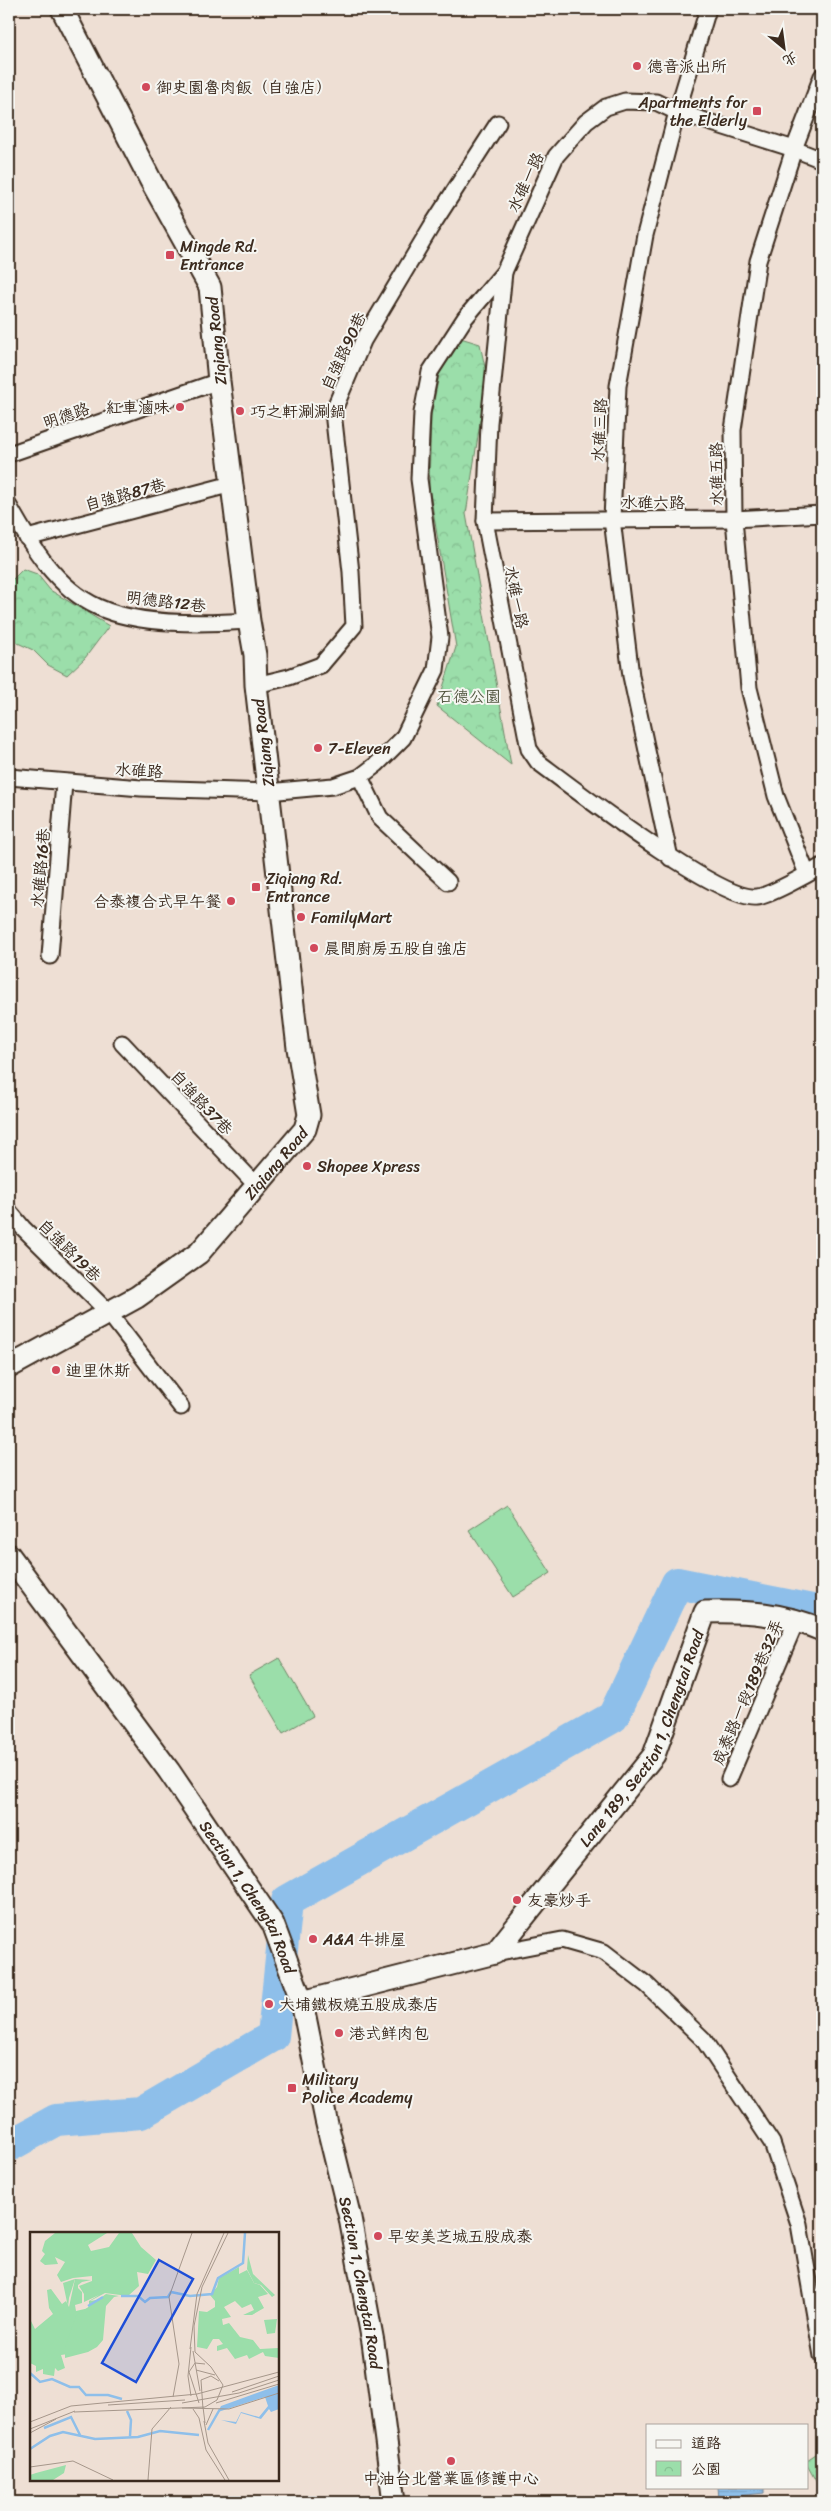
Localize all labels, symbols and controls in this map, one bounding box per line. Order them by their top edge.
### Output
north arrow [758,22,808,72]
text: 北 [778,45,802,73]
place label: 德音派出所 [647,52,727,81]
marker: 德音派出所 [631,60,643,72]
place label: 御史園魯肉飯（自強店） [156,73,332,102]
marker: 御史園魯肉飯（自強店） [140,81,152,93]
place label: Apartments for the Elderly [637,88,748,135]
marker: Apartments for the Elderly [751,105,763,117]
street label: 水碓一路 [499,147,552,217]
place label: Mingde Rd. Entrance [180,232,258,279]
marker: Mingde Rd. Entrance [164,249,176,261]
street label: Ziqiang Road [197,294,236,386]
street label: 自強路90巷 [313,307,374,395]
place label: 紅車滷味 [106,393,170,422]
street label: 明德路 [39,394,94,437]
place label: 巧之軒涮涮鍋 [250,397,346,426]
street label: 水碓三路 [583,397,616,463]
marker: 紅車滷味 [174,401,186,413]
marker: 巧之軒涮涮鍋 [234,405,246,417]
street label: 水碓五路 [701,442,732,506]
street label: 自強路87巷 [81,470,169,519]
street label: 水碓六路 [621,488,685,517]
street label: 水碓一路 [496,563,537,631]
street label: 明德路12巷 [124,582,207,621]
park label: 石德公園 [437,682,501,711]
street label: Ziqiang Road [244,696,283,789]
place label: 7-Eleven [328,734,391,763]
marker: 7-Eleven [312,742,324,754]
street label: 水碓路 [114,755,164,786]
street label: 水碓路16巷 [23,827,58,909]
place label: Ziqiang Rd. Entrance [266,864,343,911]
marker: Ziqiang Rd. Entrance [250,881,262,893]
place label: 合泰複合式早午餐 [93,887,221,916]
marker: 合泰複合式早午餐 [225,895,237,907]
place label: FamilyMart [311,903,392,932]
marker: FamilyMart [295,911,307,923]
place label: 晨間廚房五股自強店 [324,934,468,963]
marker: 晨間廚房五股自強店 [308,942,320,954]
street label: 自強路37巷 [163,1062,240,1142]
street label: Ziqiang Road [236,1119,317,1207]
place label: Shopee Xpress [317,1152,420,1181]
marker: Shopee Xpress [301,1160,313,1172]
street label: 自強路19巷 [31,1212,108,1289]
place label: 迪里休斯 [66,1356,130,1385]
marker: 迪里休斯 [50,1364,62,1376]
street label: 成泰路一段189巷32弄 [704,1615,791,1770]
street label: Lane 189, Section 1, Chengtai Road [572,1624,713,1854]
street label: Section 1, Chengtai Road [191,1814,305,1979]
place label: 友豪炒手 [527,1886,591,1915]
marker: 友豪炒手 [511,1894,523,1906]
place label: A&A 牛排屋 [322,1925,406,1954]
marker: A&A 牛排屋 [307,1933,319,1945]
place label: 大埔鐵板燒五股成泰店 [279,1990,439,2019]
marker: 大埔鐵板燒五股成泰店 [263,1998,275,2010]
place label: 港式鲜肉包 [349,2019,429,2048]
marker: 港式鲜肉包 [333,2027,345,2039]
place label: Military Police Academy [302,2065,413,2112]
marker: Military Police Academy [286,2082,298,2094]
street label: Section 1, Chengtai Road [330,2193,391,2372]
place label: 早安美芝城五股成泰 [388,2222,533,2251]
marker: 早安美芝城五股成泰 [372,2230,384,2242]
inset map [30,2232,279,2481]
legend [646,2424,808,2488]
text: 道路 [691,2430,721,2456]
marker: 中油台北營業區修護中心 [445,2455,457,2467]
text: 公園 [691,2456,721,2482]
place label: 中油台北營業區修護中心 [363,2464,539,2493]

